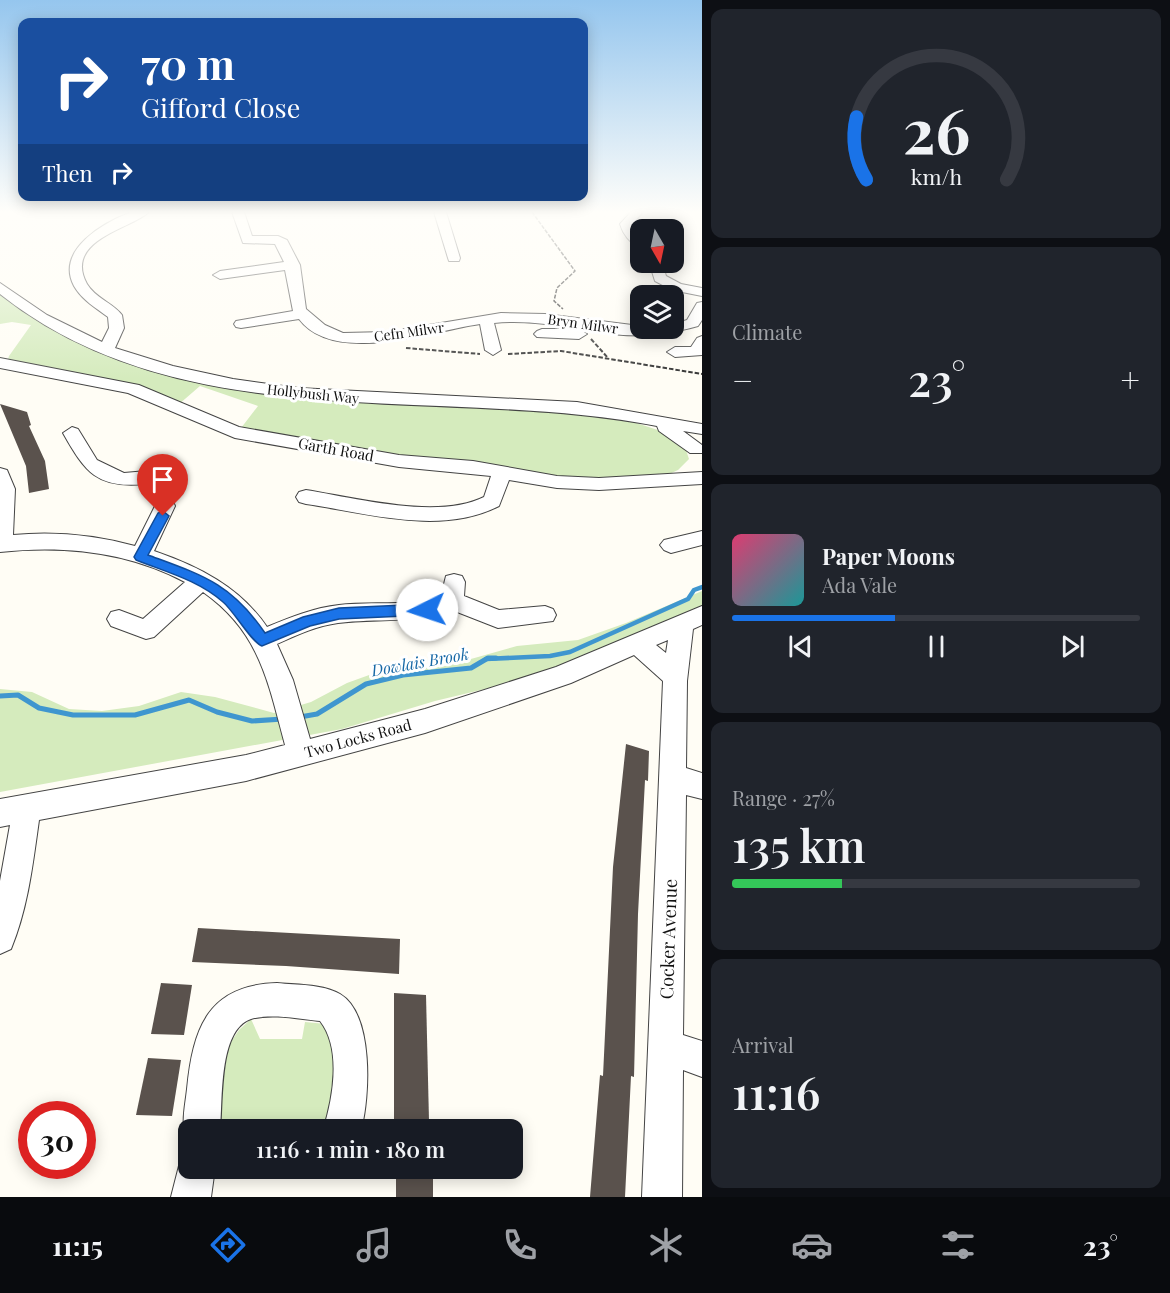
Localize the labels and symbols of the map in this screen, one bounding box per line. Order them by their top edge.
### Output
north arrow [630,219,684,273]
street label: Bryn Milwr [547,309,620,338]
street label: Cefn Milwr [373,317,446,346]
street label: Hollybush Way [266,379,360,408]
street label: Garth Road [297,433,376,466]
pin [137,454,188,516]
position arrow [395,578,459,642]
water label: Dowlais Brook [369,643,470,681]
street label: Two Locks Road [302,714,414,762]
street label: Cocker Avenue [654,878,682,1000]
speed limit sign: 30 [18,1101,96,1179]

